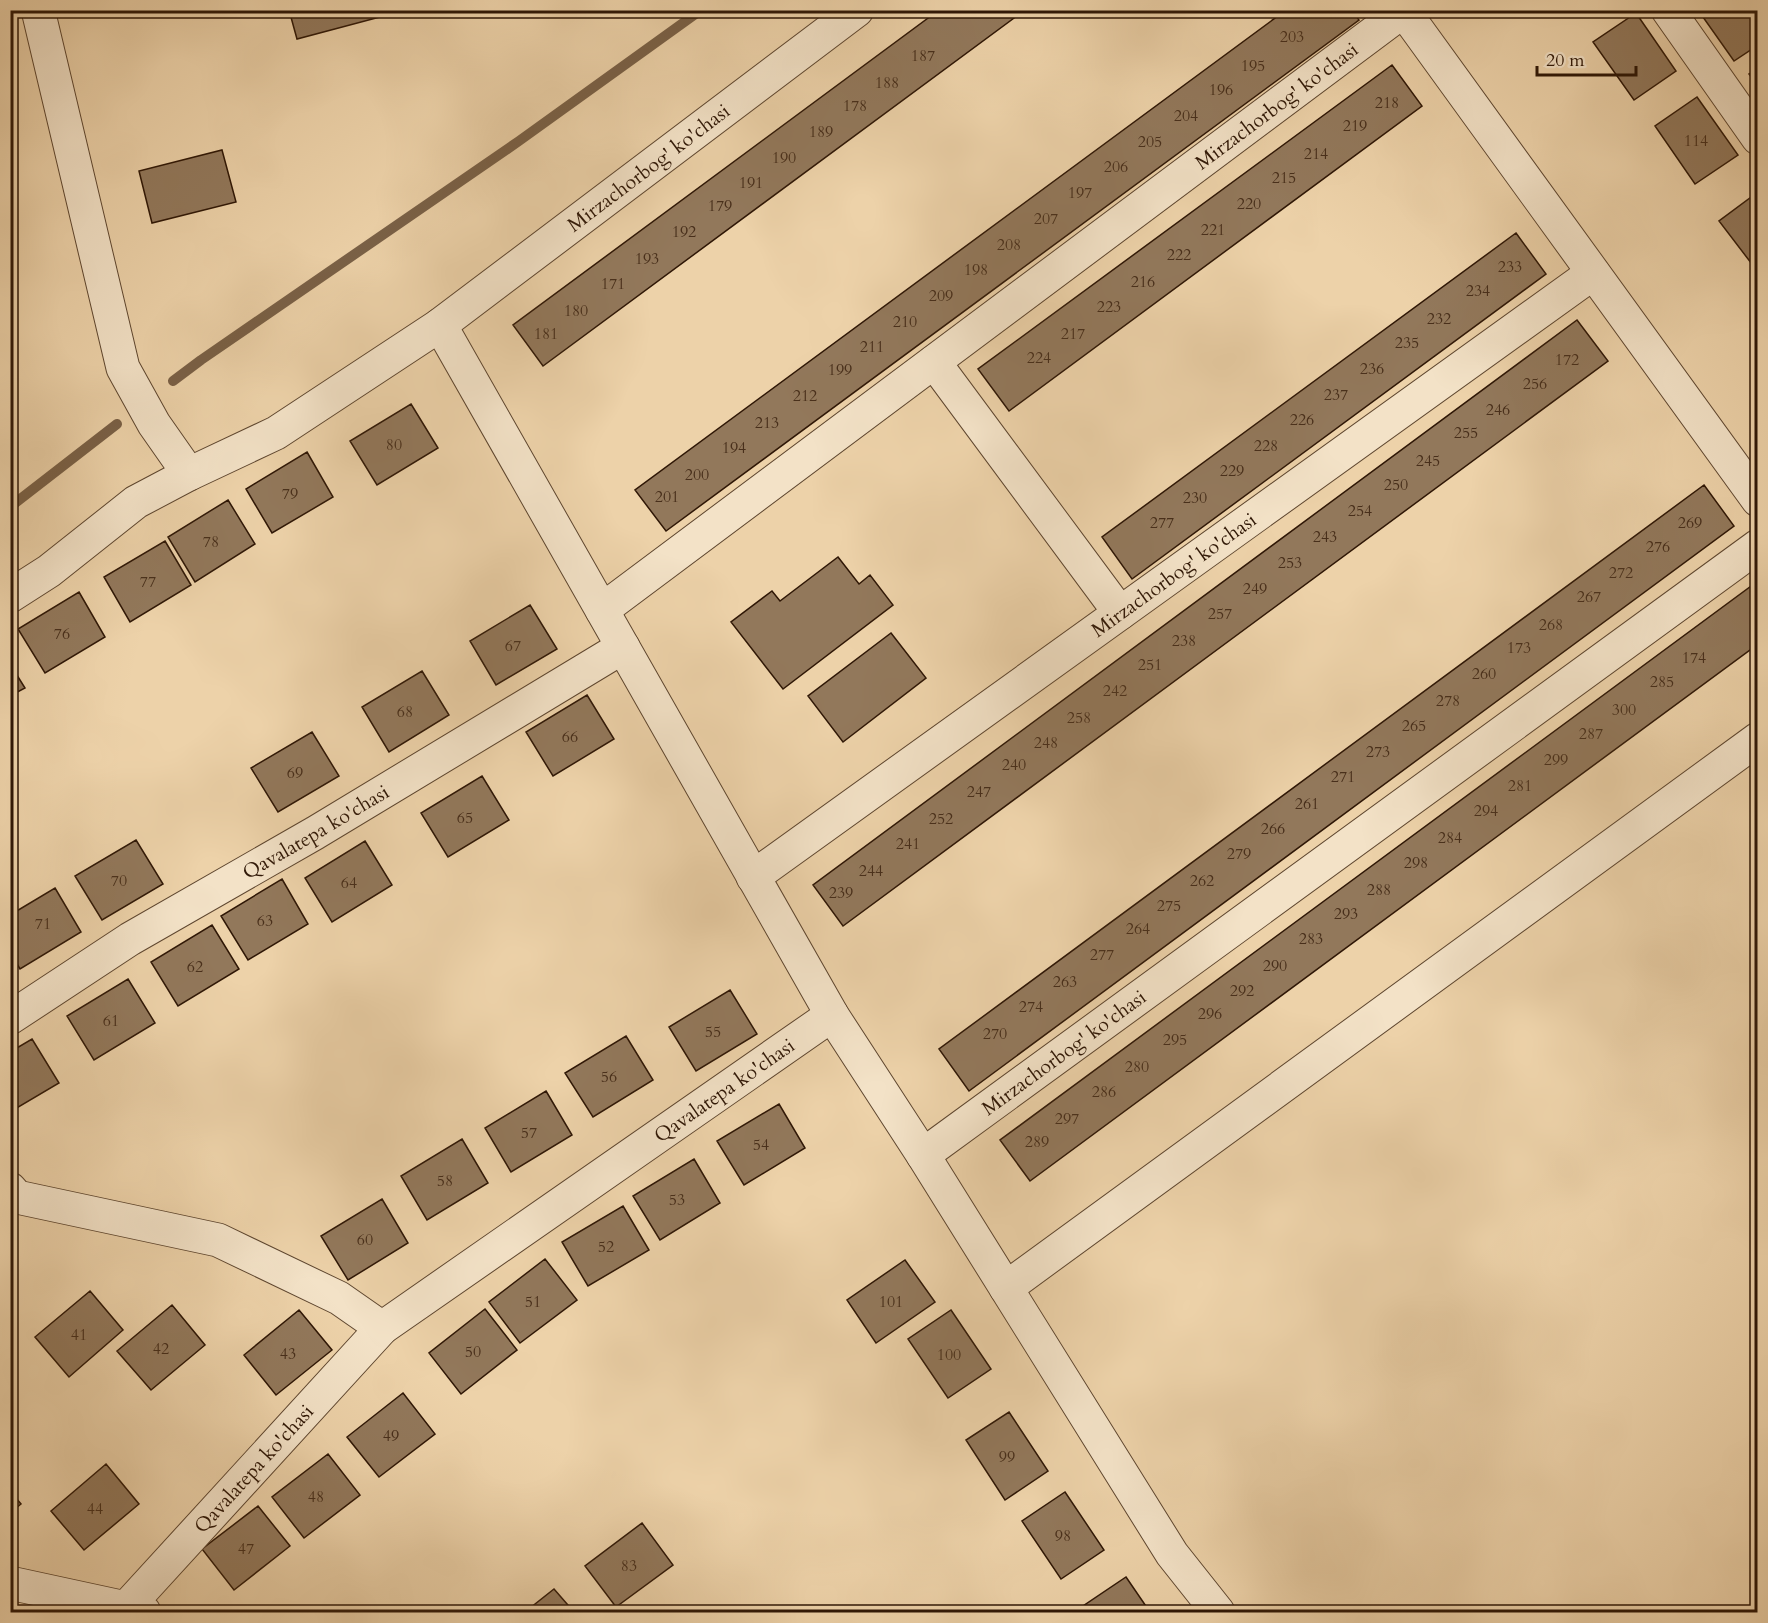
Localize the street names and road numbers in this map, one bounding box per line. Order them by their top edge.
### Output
street label: Mirzachorbog' ko'chasi [1189,36,1364,176]
street label: Mirzachorbog' ko'chasi [562,97,736,238]
street label: Mirzachorbog' ko'chasi [1086,506,1262,644]
street label: Qavalatepa ko'chasi [238,778,394,886]
street label: Mirzachorbog' ko'chasi [976,984,1152,1122]
street label: Qavalatepa ko'chasi [649,1032,800,1149]
street label: Qavalatepa ko'chasi [188,1398,320,1539]

